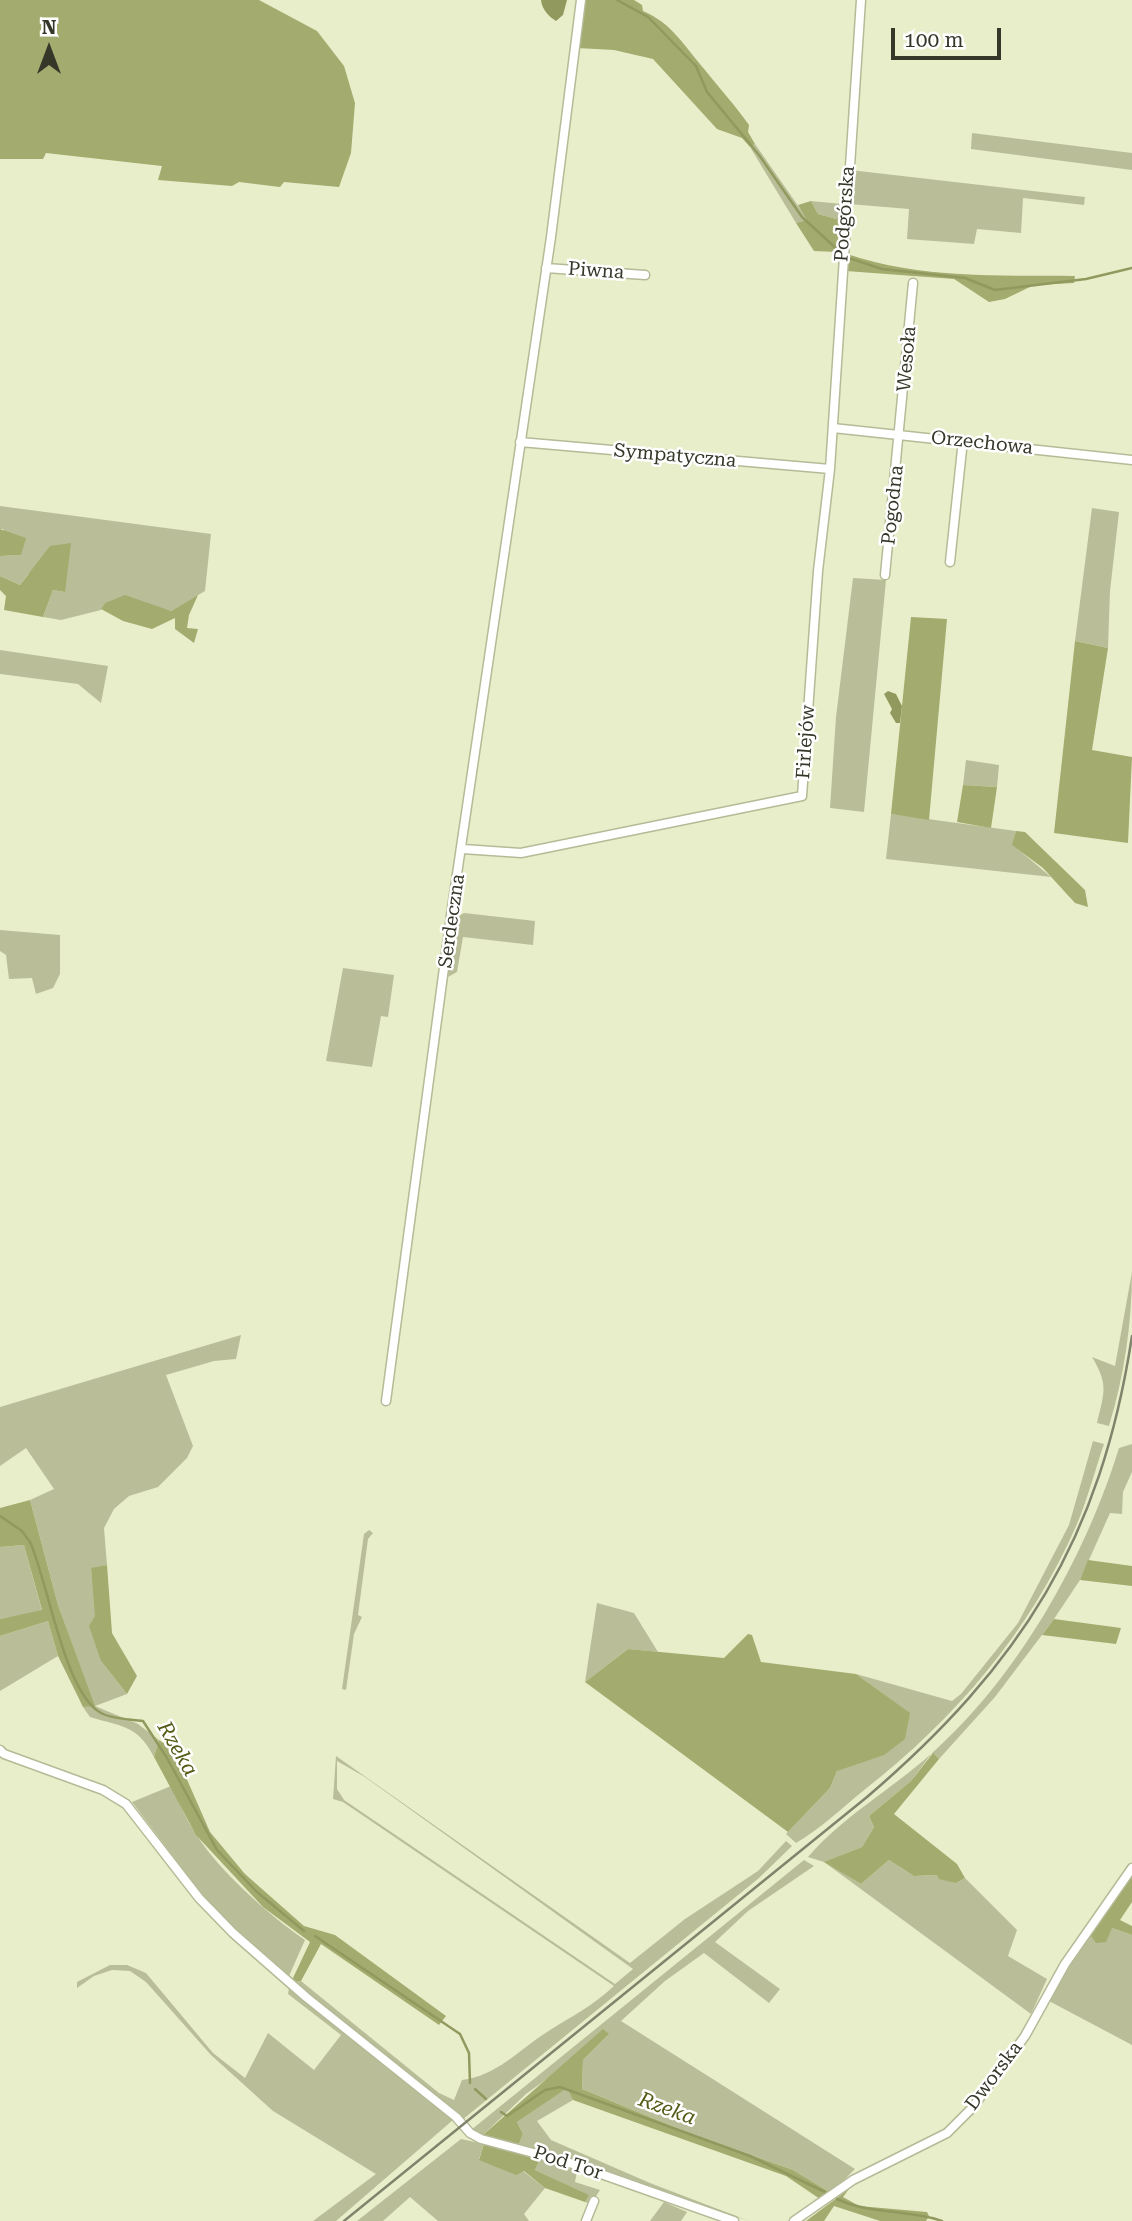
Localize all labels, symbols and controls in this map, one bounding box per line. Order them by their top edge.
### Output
north arrow [14,14,84,84]
scale bar [894,14,1004,58]
text: N [42,16,56,39]
text: 100 m [904,28,964,52]
street label: Podgórska [830,165,860,263]
street label: Piwna [567,258,625,284]
street label: Wesoła [893,325,921,393]
street label: Orzechowa [930,426,1034,460]
street label: Sympatyczna [613,439,737,473]
street label: Pogodna [877,464,909,546]
street label: Firlejów [792,704,820,780]
street label: Serdeczna [434,872,470,970]
water label: Rzeka [151,1717,203,1781]
street label: Dworska [961,2037,1027,2115]
water label: Rzeka [635,2087,699,2131]
street label: Pod Tor [531,2141,605,2185]

